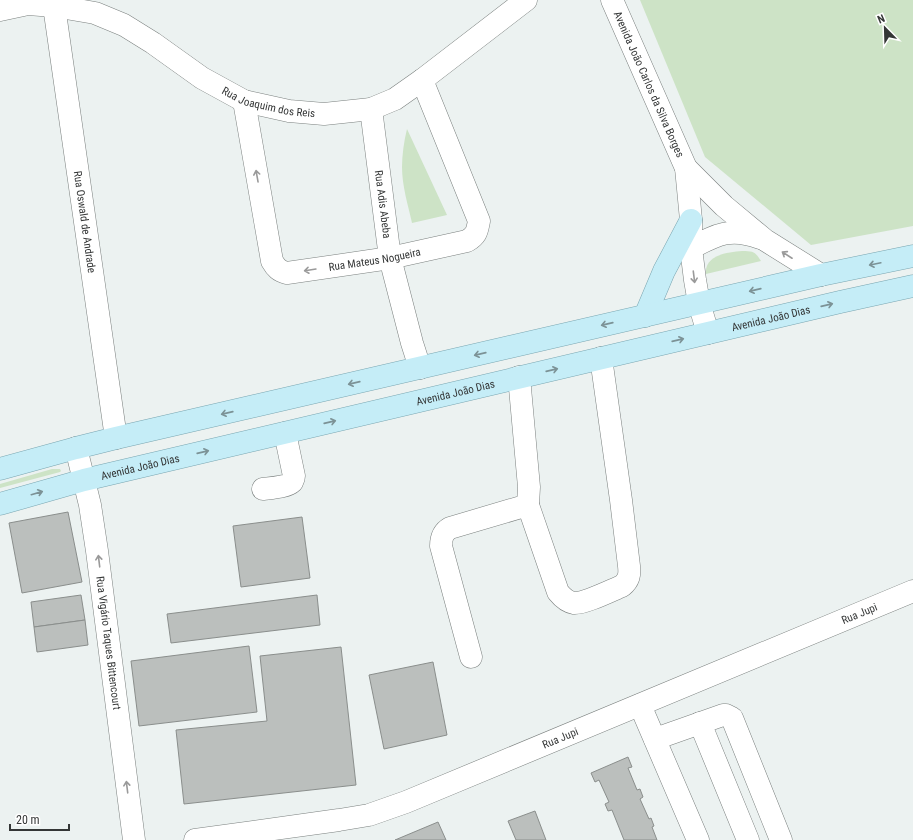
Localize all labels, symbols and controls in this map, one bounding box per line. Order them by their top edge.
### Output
north arrow [865,8,905,48]
street label: Avenida João Carlos da Silva Borges [611,9,687,160]
text: N [876,12,887,27]
street label: Rua Joaquim dos Reis [219,84,316,120]
street label: Rua Adis Abeba [372,169,393,239]
street label: Rua Oswald de Andrade [71,170,98,274]
one-way arrow [253,170,261,183]
street label: Rua Mateus Nogueira [328,245,422,274]
one-way arrow [781,250,793,258]
one-way arrow [869,260,882,268]
one-way arrow [304,266,317,274]
one-way arrow [691,270,698,283]
one-way arrow [749,286,762,294]
one-way arrow [820,301,833,308]
street label: Avenida João Dias [730,303,812,334]
one-way arrow [601,321,614,329]
one-way arrow [672,335,685,343]
one-way arrow [474,350,487,358]
one-way arrow [545,365,558,373]
street label: Avenida João Dias [415,377,496,409]
one-way arrow [348,380,361,388]
one-way arrow [221,409,234,417]
one-way arrow [323,418,336,425]
one-way arrow [197,447,210,455]
street label: Avenida João Dias [100,452,181,483]
one-way arrow [31,489,44,496]
one-way arrow [95,555,103,568]
street label: Rua Vigário Taques Bittencourt [93,576,123,711]
street label: Rua Jupi [840,601,879,627]
street label: Rua Jupi [541,725,580,752]
one-way arrow [123,781,131,794]
scale bar [10,806,69,832]
text: 20 m [16,813,40,827]

